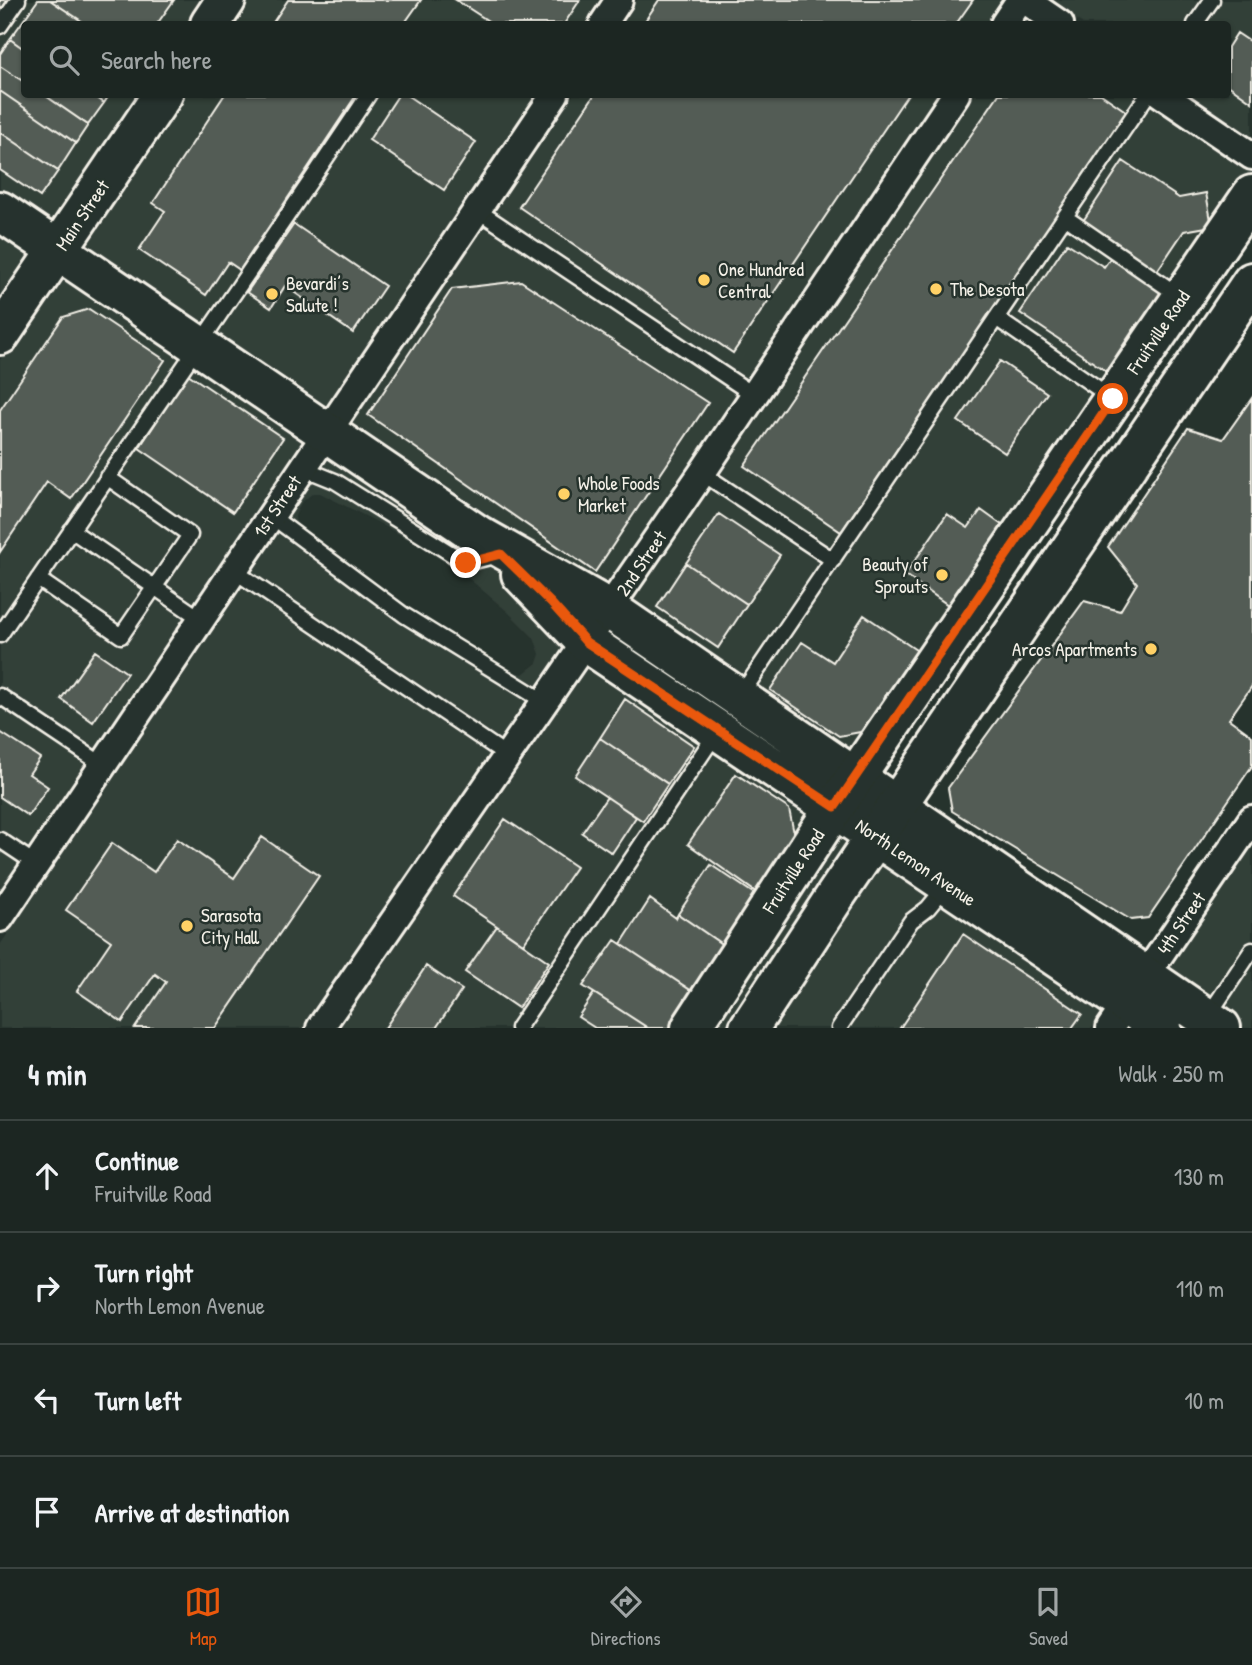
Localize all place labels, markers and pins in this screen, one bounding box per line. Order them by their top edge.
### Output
place label: One Hundred Central [718,256,804,304]
place label: Bevardi’s Salute ! [286,270,349,318]
marker: One Hundred Central [696,272,712,288]
place label: The Desota [950,276,1025,302]
marker: The Desota [928,281,944,297]
marker: Bevardi’s Salute ! [264,286,280,302]
place label: Whole Foods Market [578,470,660,518]
marker: Whole Foods Market [556,486,572,502]
place label: Beauty of Sprouts [862,551,928,599]
marker: Beauty of Sprouts [934,567,950,583]
place label: Arcos Apartments [1012,636,1137,662]
marker: Arcos Apartments [1143,641,1159,657]
place label: Sarasota City Hall [201,902,261,950]
marker: Sarasota City Hall [179,918,195,934]

